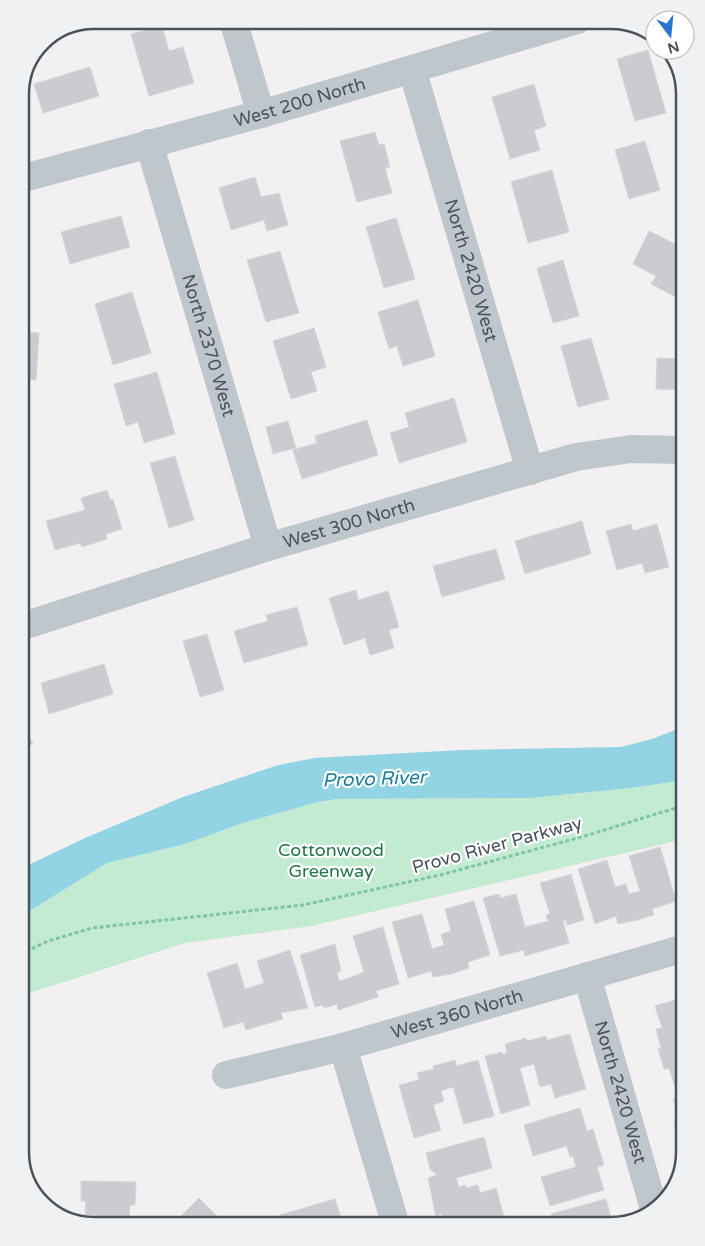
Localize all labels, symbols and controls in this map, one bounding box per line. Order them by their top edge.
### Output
north arrow [645,10,695,60]
text: N [666,37,681,57]
street label: West 200 North [231,73,368,132]
street label: North 2420 West [440,197,503,345]
street label: North 2370 West [177,271,240,419]
street label: West 300 North [281,494,418,553]
water label: Provo River [322,766,429,792]
street label: Provo River Parkway [410,812,585,878]
park label: Cottonwood Greenway [278,839,384,882]
street label: West 360 North [388,984,526,1044]
street label: North 2420 West [589,1018,651,1166]

